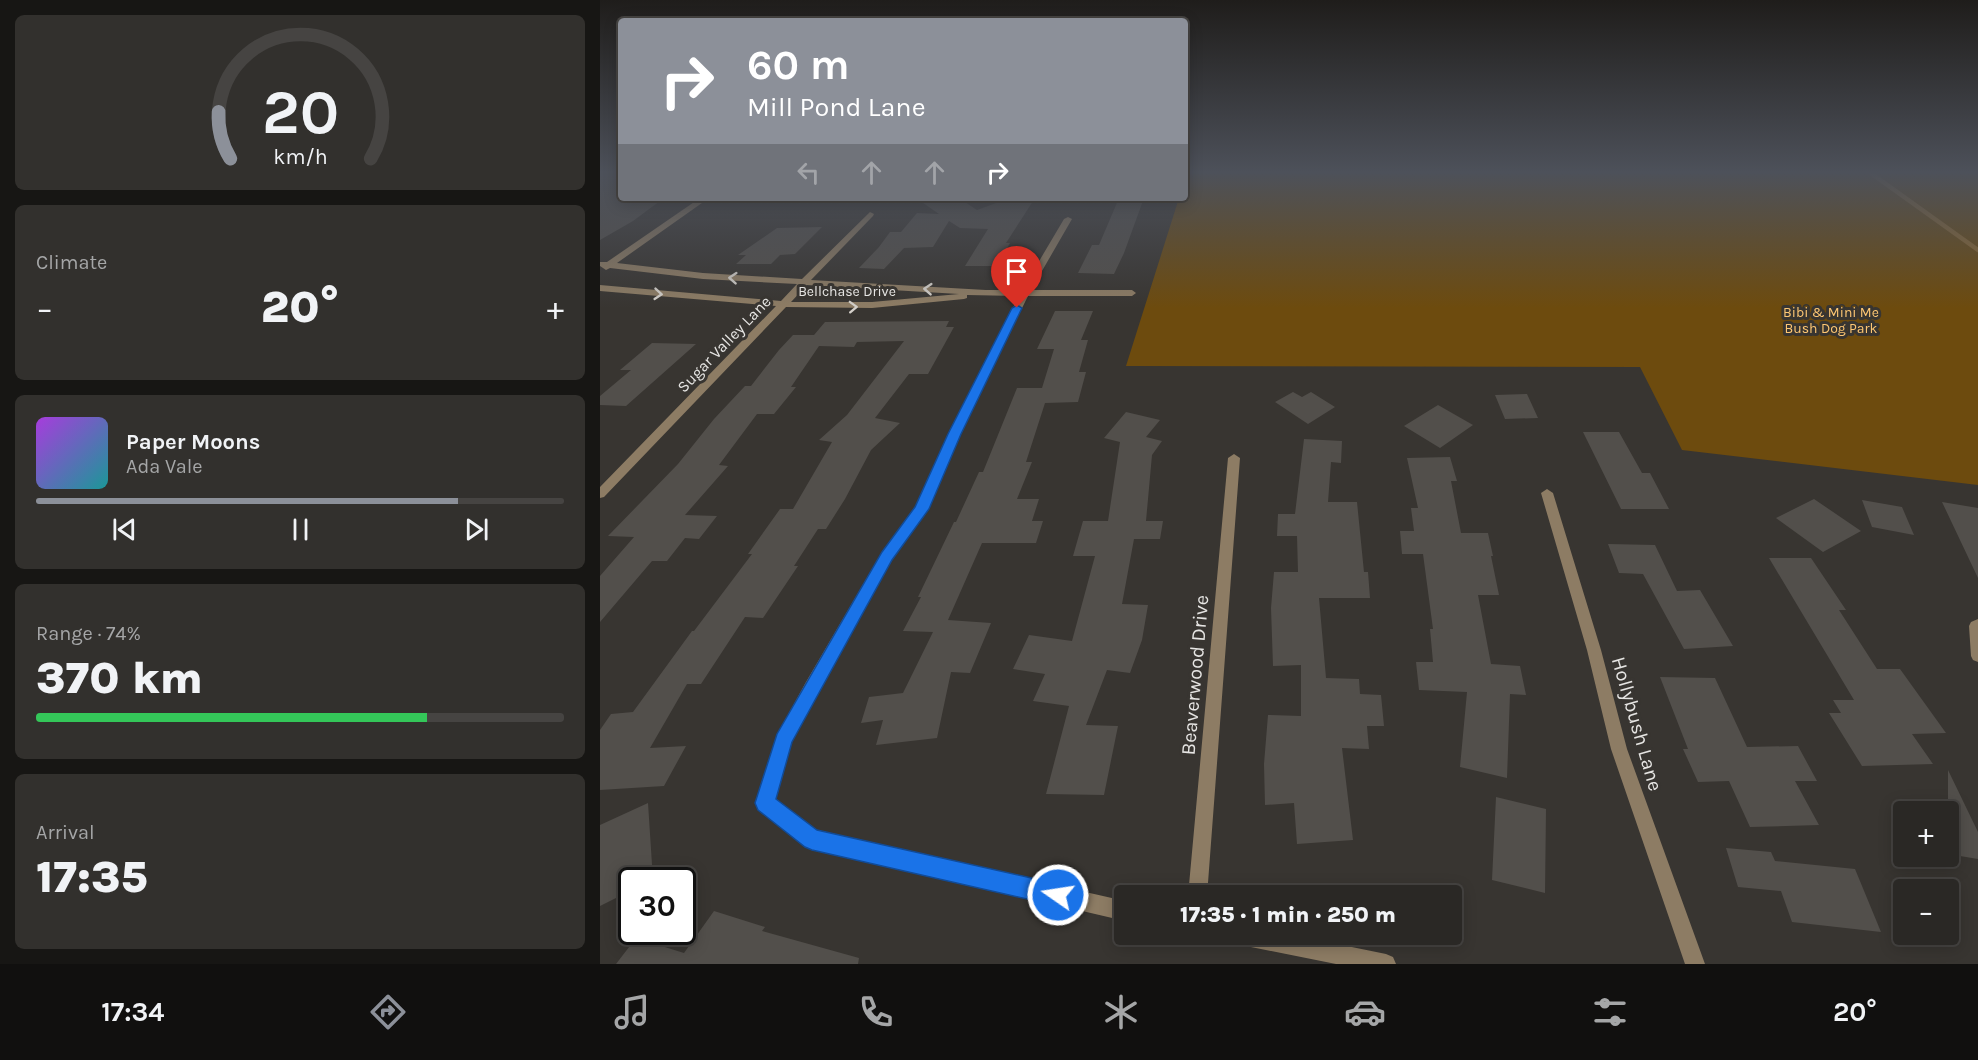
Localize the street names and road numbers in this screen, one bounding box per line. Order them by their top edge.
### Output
street label: Bellchase Drive [798,283,896,300]
street label: Sugar Valley Lane [673,292,775,396]
street label: Beaverwood Drive [1177,594,1213,756]
street label: Hollybush Lane [1607,654,1667,794]

